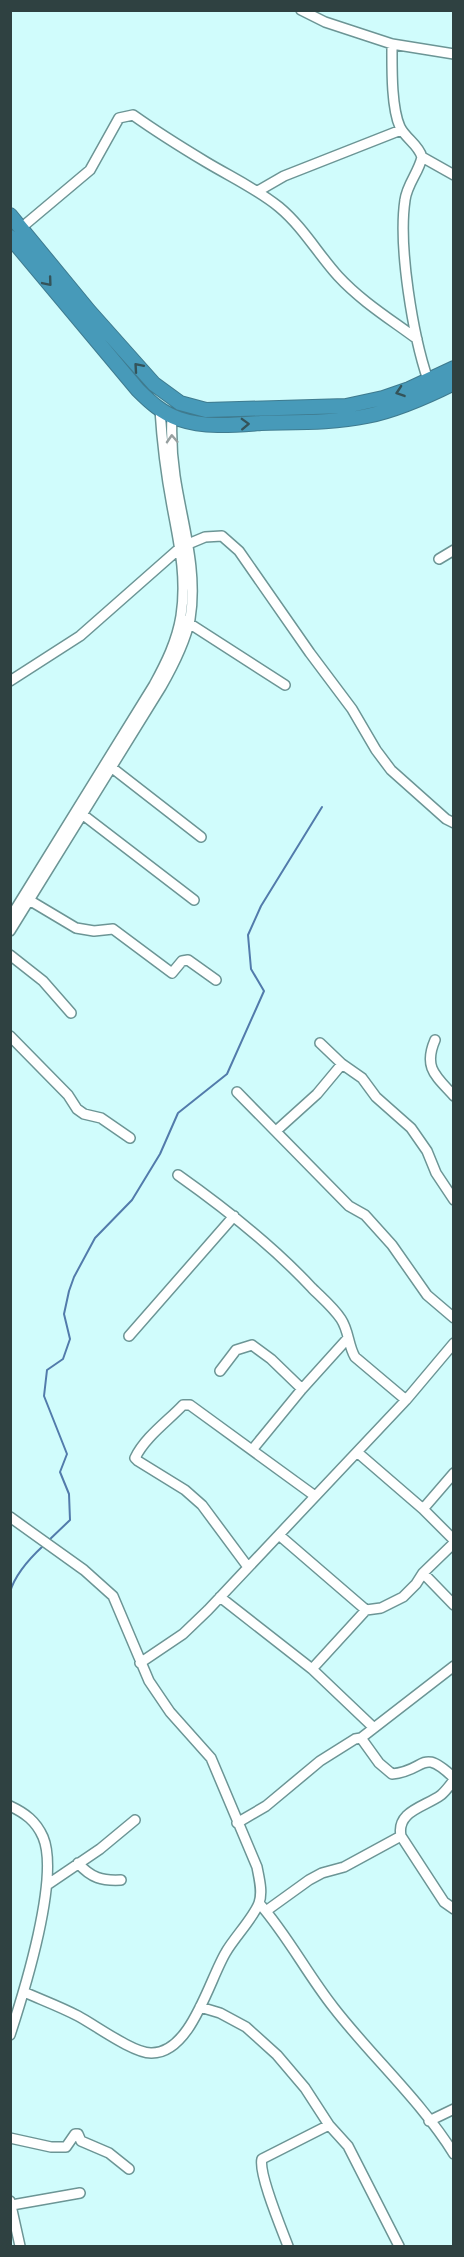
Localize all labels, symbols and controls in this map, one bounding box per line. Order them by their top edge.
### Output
one-way arrow [40,275,51,286]
one-way arrow [134,363,145,374]
one-way arrow [396,385,406,398]
one-way arrow [241,418,250,430]
one-way arrow [166,435,178,444]

